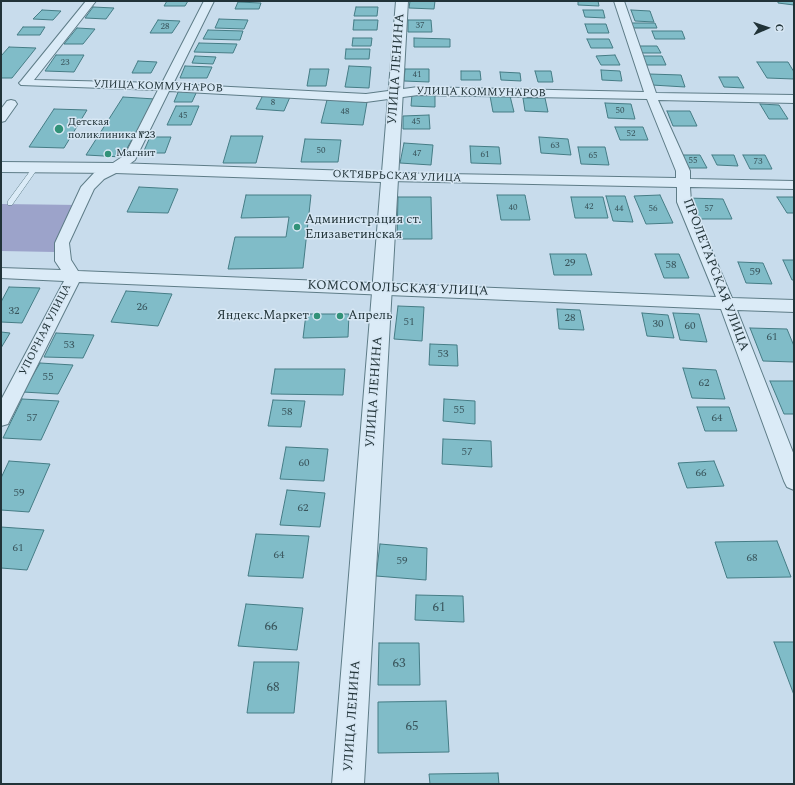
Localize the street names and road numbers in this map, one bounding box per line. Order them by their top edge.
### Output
street label: УЛИЦА ЛЕНИНА [385,13,409,125]
street label: УЛИЦА КОММУНАРОВ [93,78,223,96]
street label: УЛИЦА КОММУНАРОВ [416,85,546,101]
street label: ОКТЯБРЬСКАЯ УЛИЦА [332,168,462,186]
street label: ПРОЛЕТАРСКАЯ УЛИЦА [679,197,751,353]
street label: КОМСОМОЛЬСКАЯ УЛИЦА [307,278,489,300]
street label: УПОРНАЯ УЛИЦА [17,282,75,378]
street label: УЛИЦА ЛЕНИНА [363,336,387,448]
street label: УЛИЦА ЛЕНИНА [341,660,365,772]

